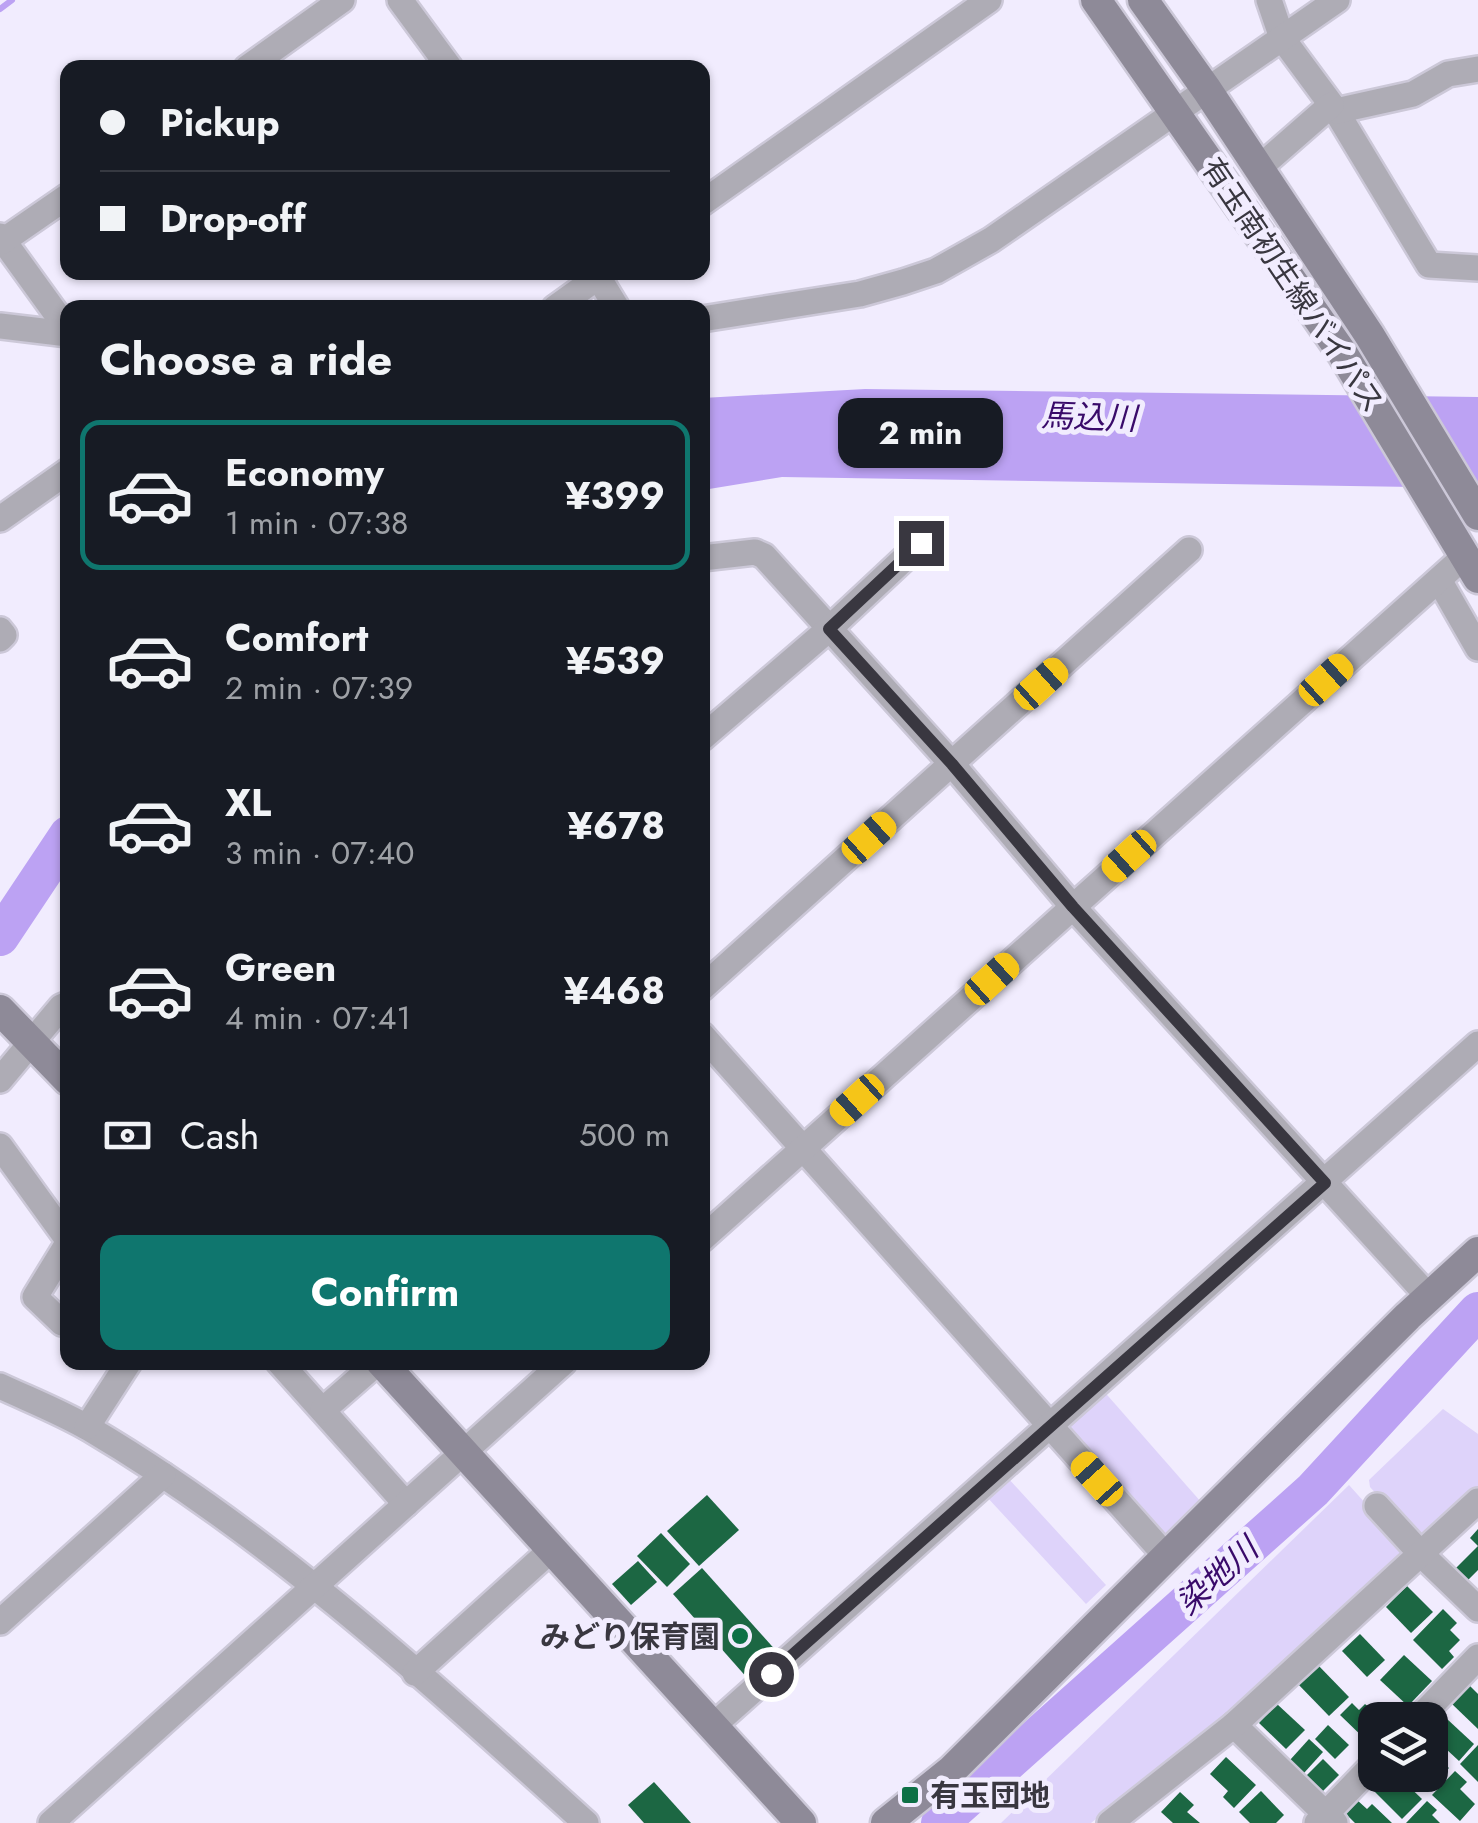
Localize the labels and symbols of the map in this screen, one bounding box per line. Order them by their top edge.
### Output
street label: 有玉南初生線バイパス [1191,149,1395,421]
water label: 馬込川 [1040,392,1141,442]
callout: 2 min [838,398,1004,468]
route end [899,521,944,566]
car [1294,649,1358,711]
car [1009,653,1073,715]
car [837,807,901,869]
car [1097,825,1161,887]
car [960,948,1024,1010]
car [825,1069,889,1131]
car [1066,1447,1128,1511]
water label: 染地川 [1166,1525,1270,1625]
place label: みどり保育園 [540,1615,720,1658]
marker: みどり保育園 [729,1625,751,1647]
route start [749,1652,794,1697]
place label: 有玉団地 [930,1774,1050,1817]
marker: 有玉団地 [899,1784,921,1806]

